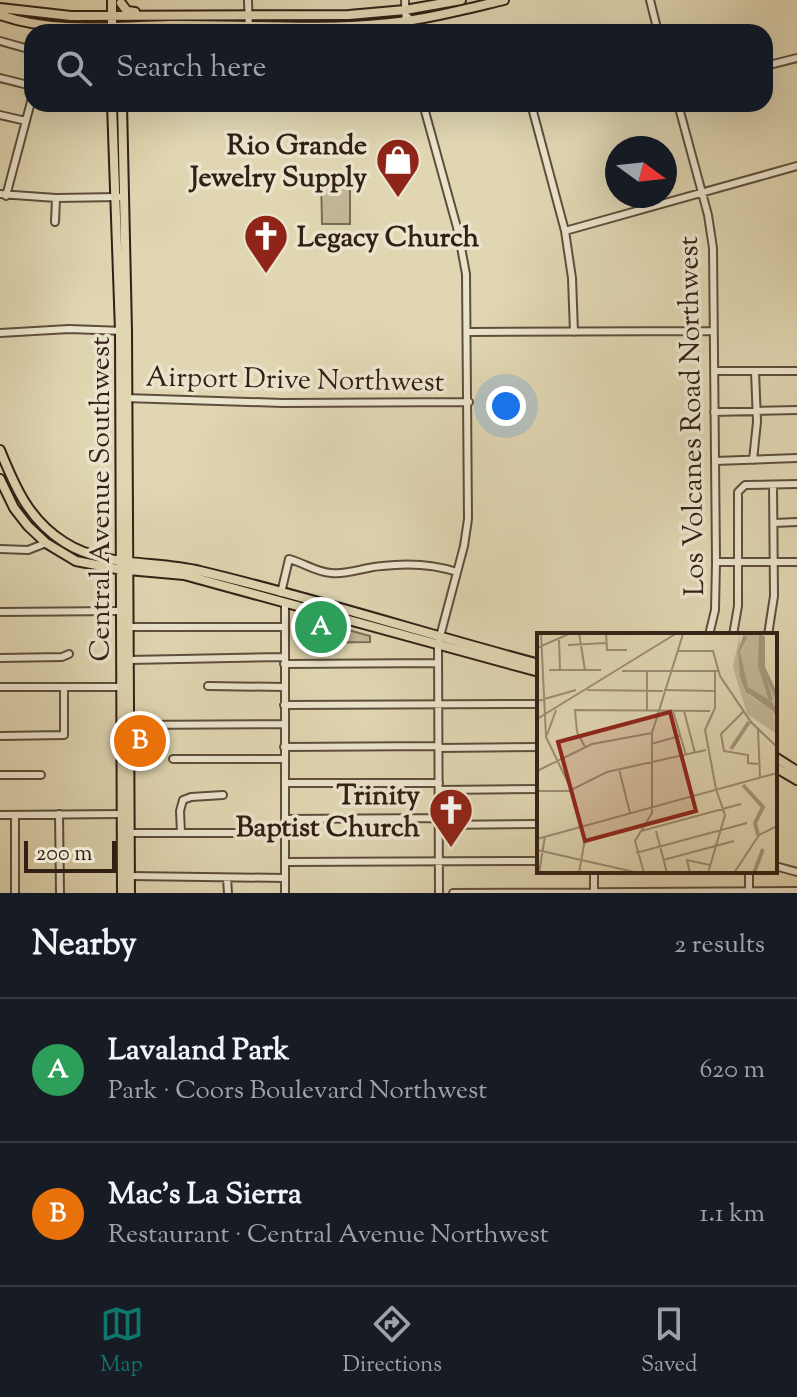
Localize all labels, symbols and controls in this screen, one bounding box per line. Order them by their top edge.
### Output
search box [24,24,773,112]
icon: search [52,46,96,90]
text: Search here [116,47,266,90]
place label: Rio Grande Jewelry Supply [188,127,367,199]
shop icon: Rio Grande Jewelry Supply [374,136,422,199]
north arrow [605,136,677,208]
church icon: Legacy Church [242,212,290,275]
place label: Legacy Church [297,219,480,259]
street label: Los Volcanes Road Northwest [670,235,716,596]
street label: Central Avenue Southwest [82,336,122,662]
street label: Airport Drive Northwest [145,358,445,404]
your location [486,386,526,426]
pin: A [295,597,347,657]
inset map [537,633,777,873]
pin: B [114,711,166,771]
place label: Trinity Baptist Church [236,777,421,849]
church icon: Trinity Baptist Church [427,786,475,849]
scale bar [24,837,116,873]
text: 200 m [36,839,92,871]
text: Nearby [32,921,137,970]
text: 2 results [674,927,765,964]
text: Lavaland Park [108,1030,289,1073]
text: A [47,1052,69,1089]
text: 620 m [699,1052,765,1089]
text: Park · Coors Boulevard Northwest [108,1073,487,1110]
text: Mac's La Sierra [108,1174,302,1217]
text: B [50,1196,66,1233]
text: 1.1 km [700,1196,765,1233]
text: Restaurant · Central Avenue Northwest [108,1217,549,1254]
tab: Map [100,1302,144,1382]
tab: Directions [343,1302,442,1382]
tab: Saved [641,1302,697,1382]

